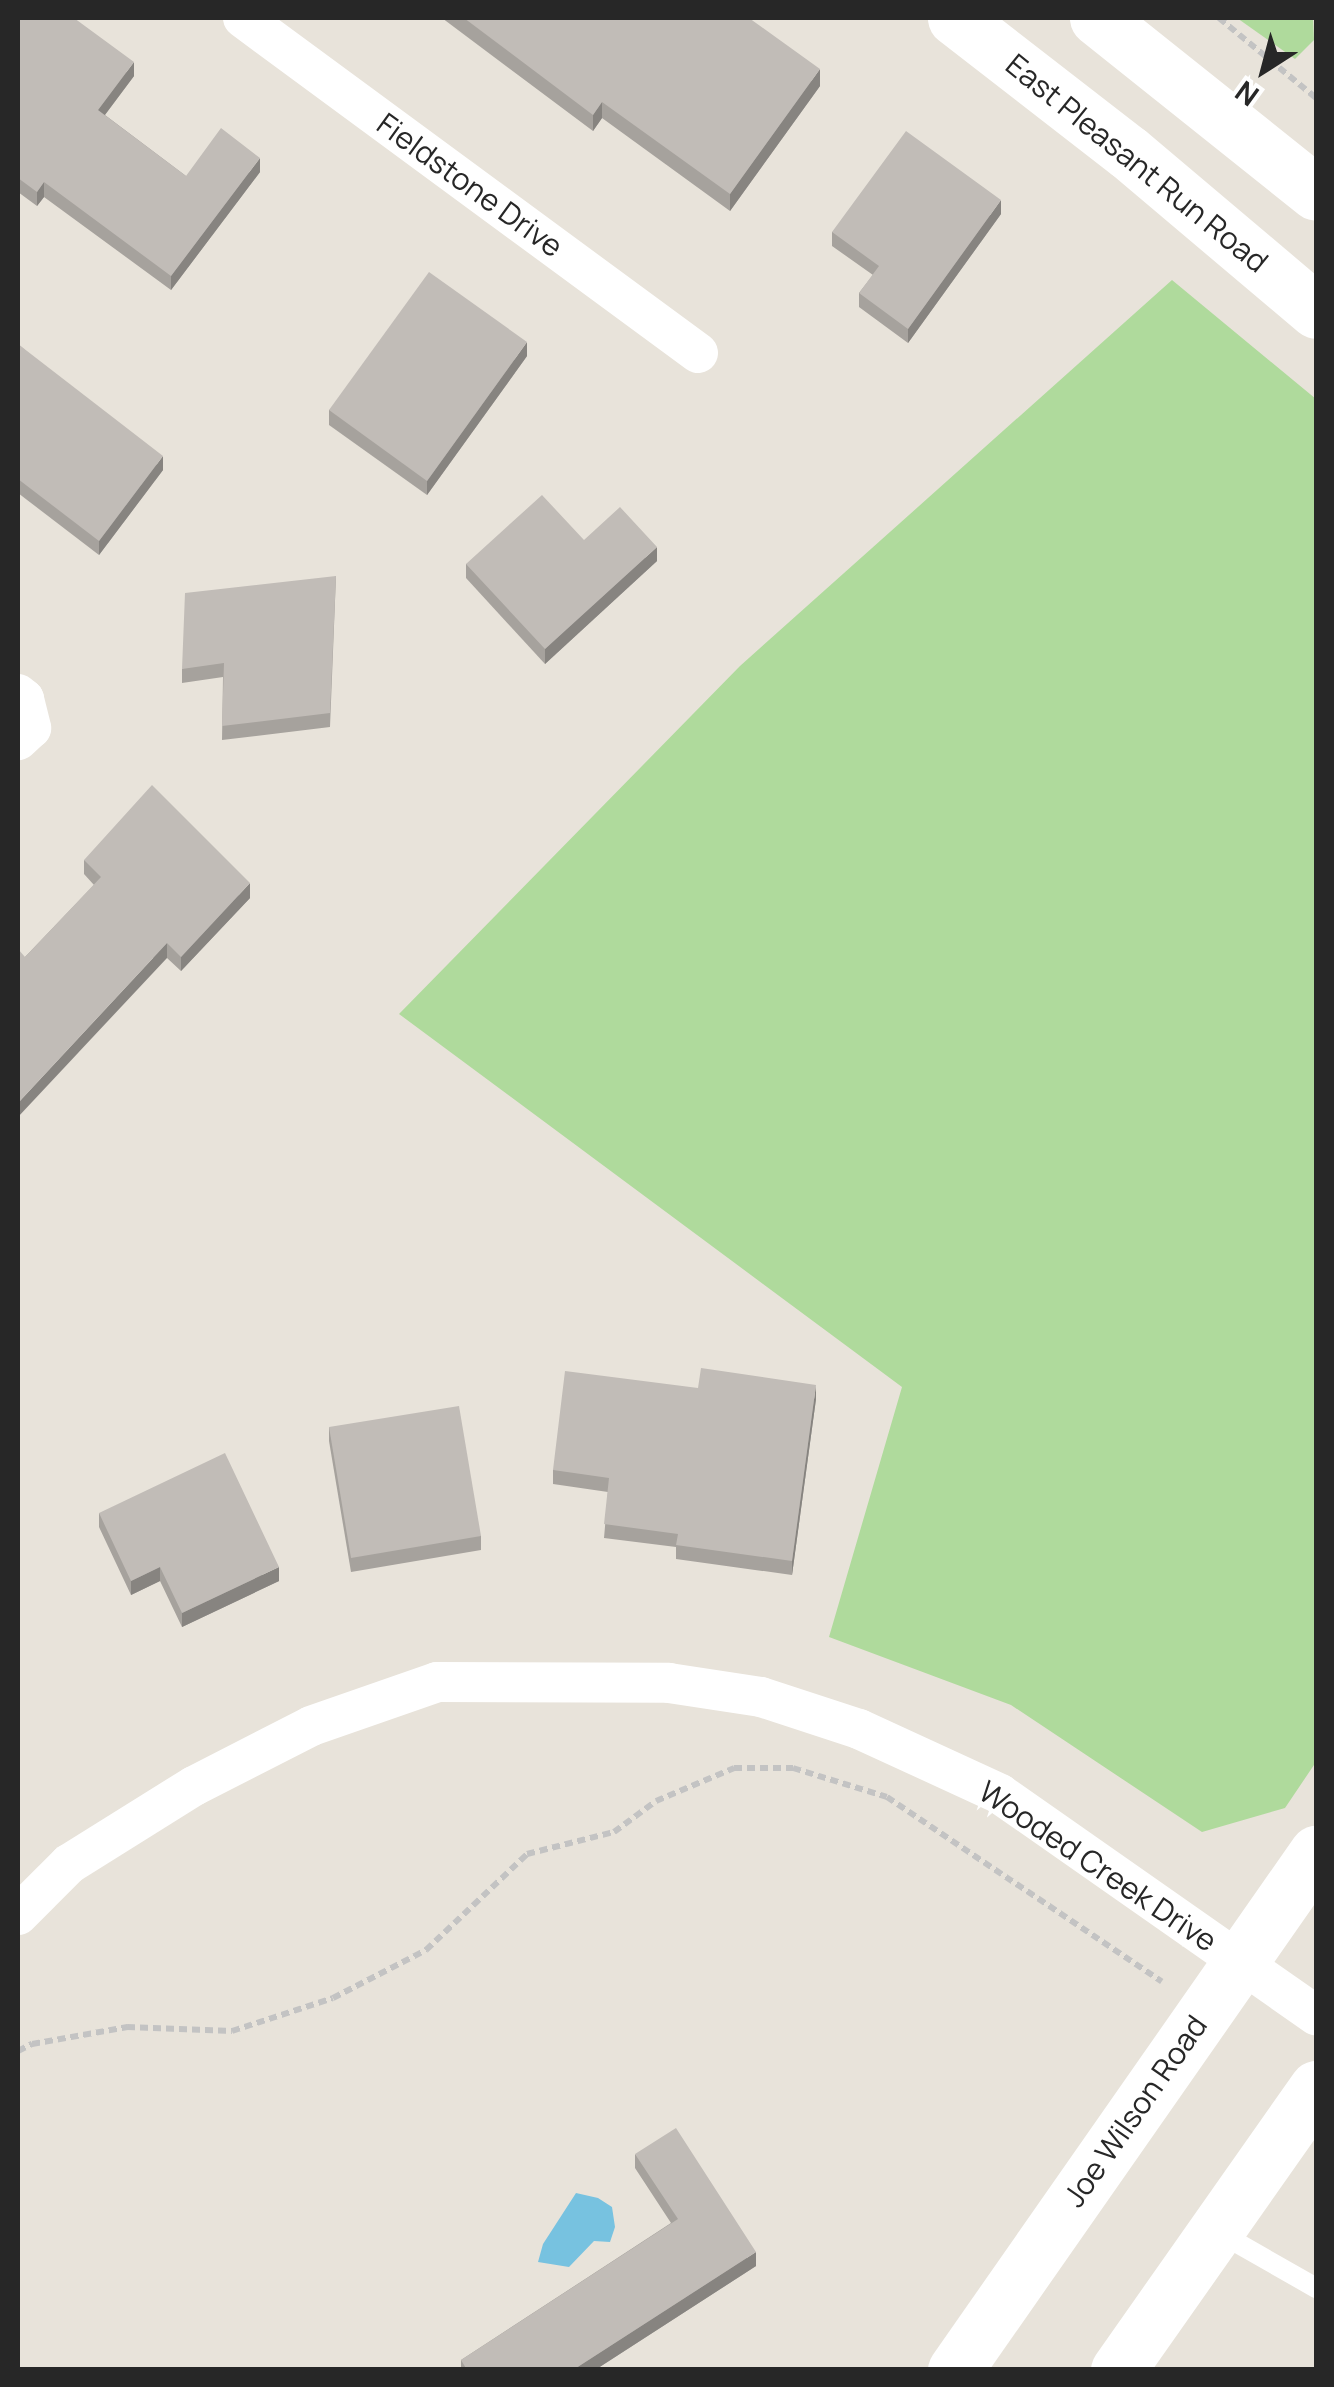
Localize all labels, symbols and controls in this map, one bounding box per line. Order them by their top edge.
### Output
north arrow [1214,20,1314,120]
street label: East Pleasant Run Road [999,46,1275,280]
text: N [1227,73,1266,116]
street label: Fieldstone Drive [370,106,570,264]
street label: Wooded Creek Drive [972,1773,1224,1959]
street label: Joe Wilson Road [1056,2008,1214,2214]

